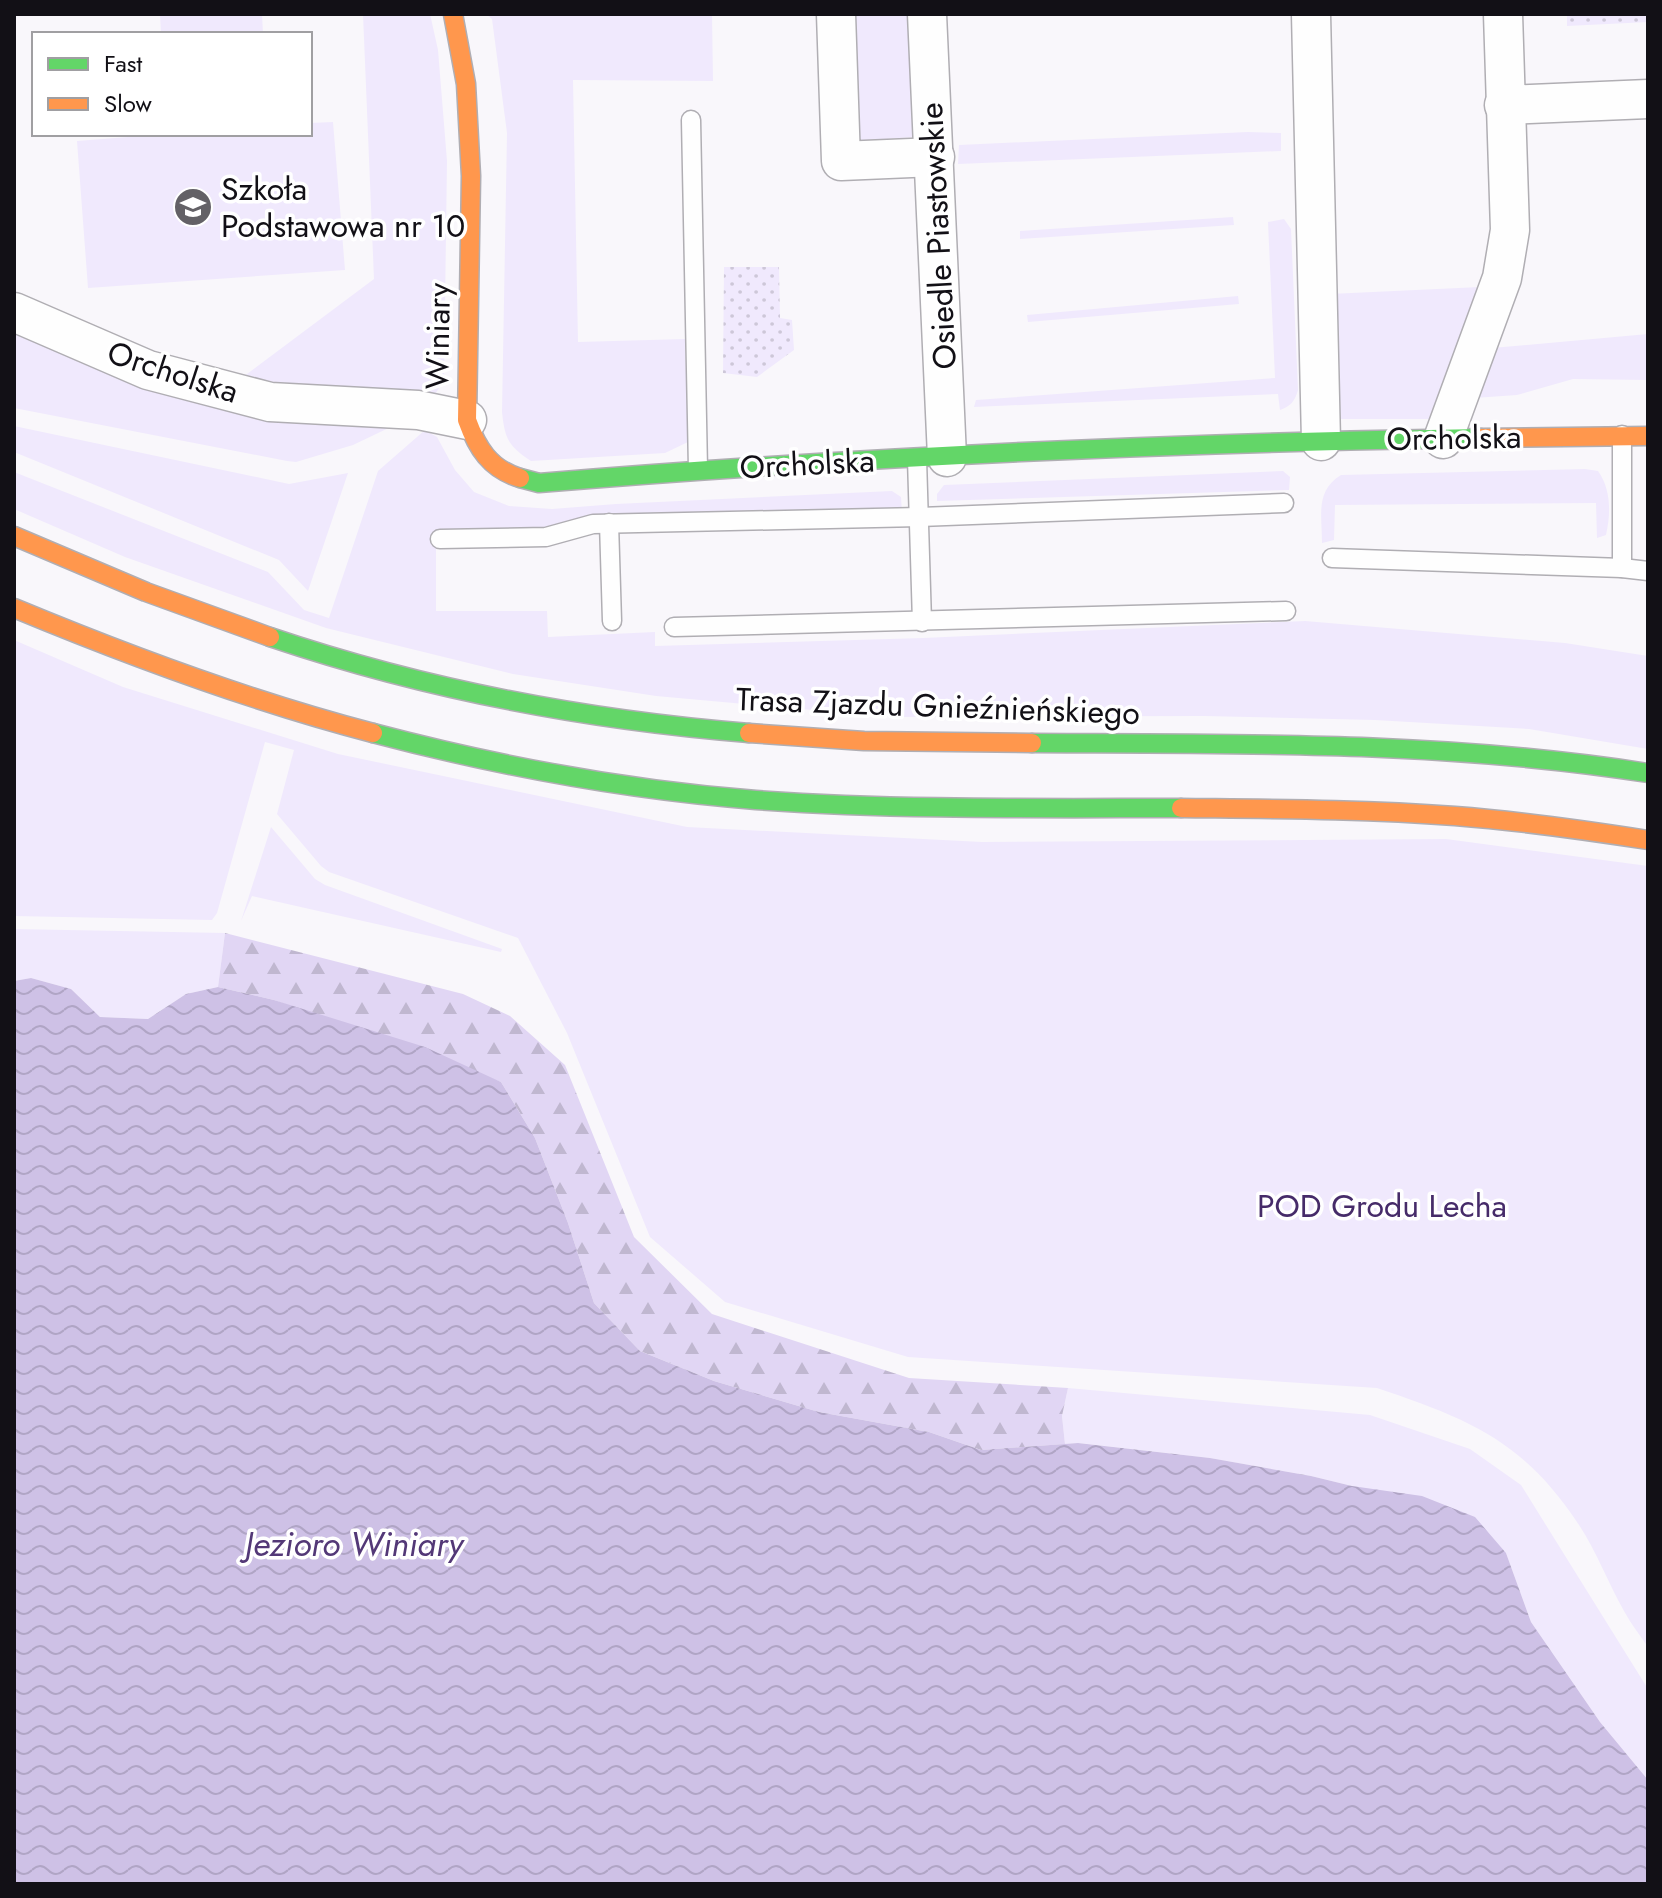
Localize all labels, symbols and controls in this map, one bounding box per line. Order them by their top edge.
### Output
legend [32,32,312,136]
text: Fast [104,46,142,81]
text: Slow [104,86,152,121]
street label: Osiedle Piastowskie [908,101,968,371]
place label: Szkoła Podstawowa nr 10 [221,166,465,249]
school or university icon: Szkoła Podstawowa nr 10 [172,186,214,228]
street label: Winiary [414,281,462,390]
street label: Orcholska [102,329,244,415]
street label: Orcholska [1386,414,1522,462]
street label: Orcholska [738,437,876,491]
street label: Trasa Zjazdu Gnieźnieńskiego [735,676,1141,736]
park label: POD Grodu Lecha [1257,1183,1507,1229]
water label: Jezioro Winiary [239,1520,465,1569]

